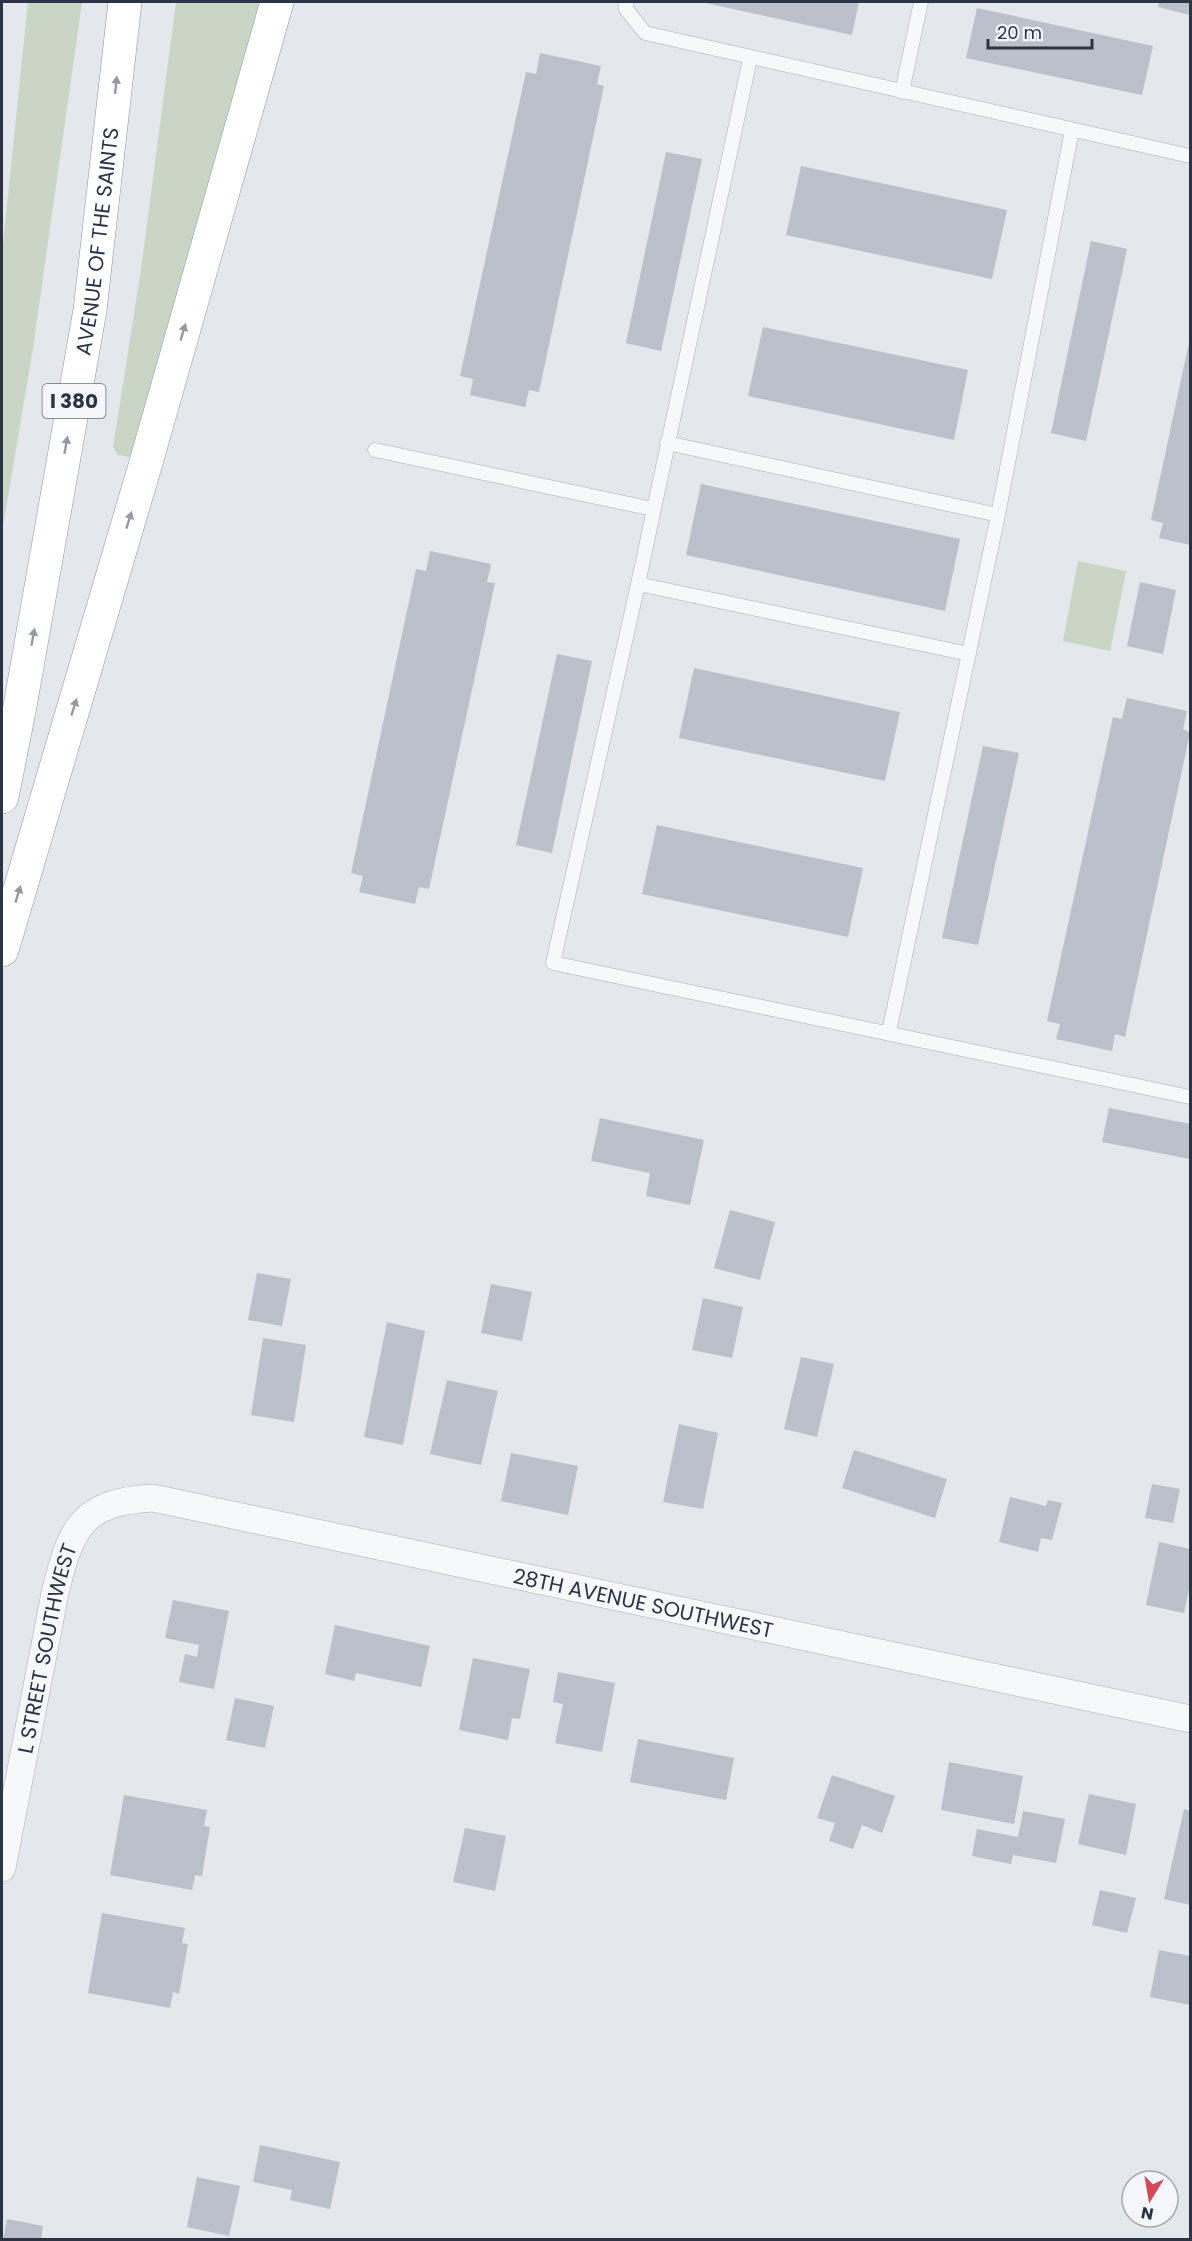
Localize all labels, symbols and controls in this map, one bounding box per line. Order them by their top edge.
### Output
scale bar [988,12,1092,50]
text: 20 m [997,20,1042,45]
one-way arrow [111,75,120,94]
street label: AVENUE OF THE SAINTS [68,126,125,358]
one-way arrow [179,323,188,341]
road number: I 380 [42,384,106,418]
one-way arrow [62,435,71,454]
one-way arrow [125,511,134,529]
one-way arrow [28,627,37,646]
one-way arrow [70,698,79,716]
one-way arrow [14,884,23,902]
street label: L STREET SOUTHWEST [10,1539,83,1756]
street label: 28TH AVENUE SOUTHWEST [511,1561,776,1644]
north arrow [1120,2169,1180,2229]
text: N [1139,2201,1155,2226]

